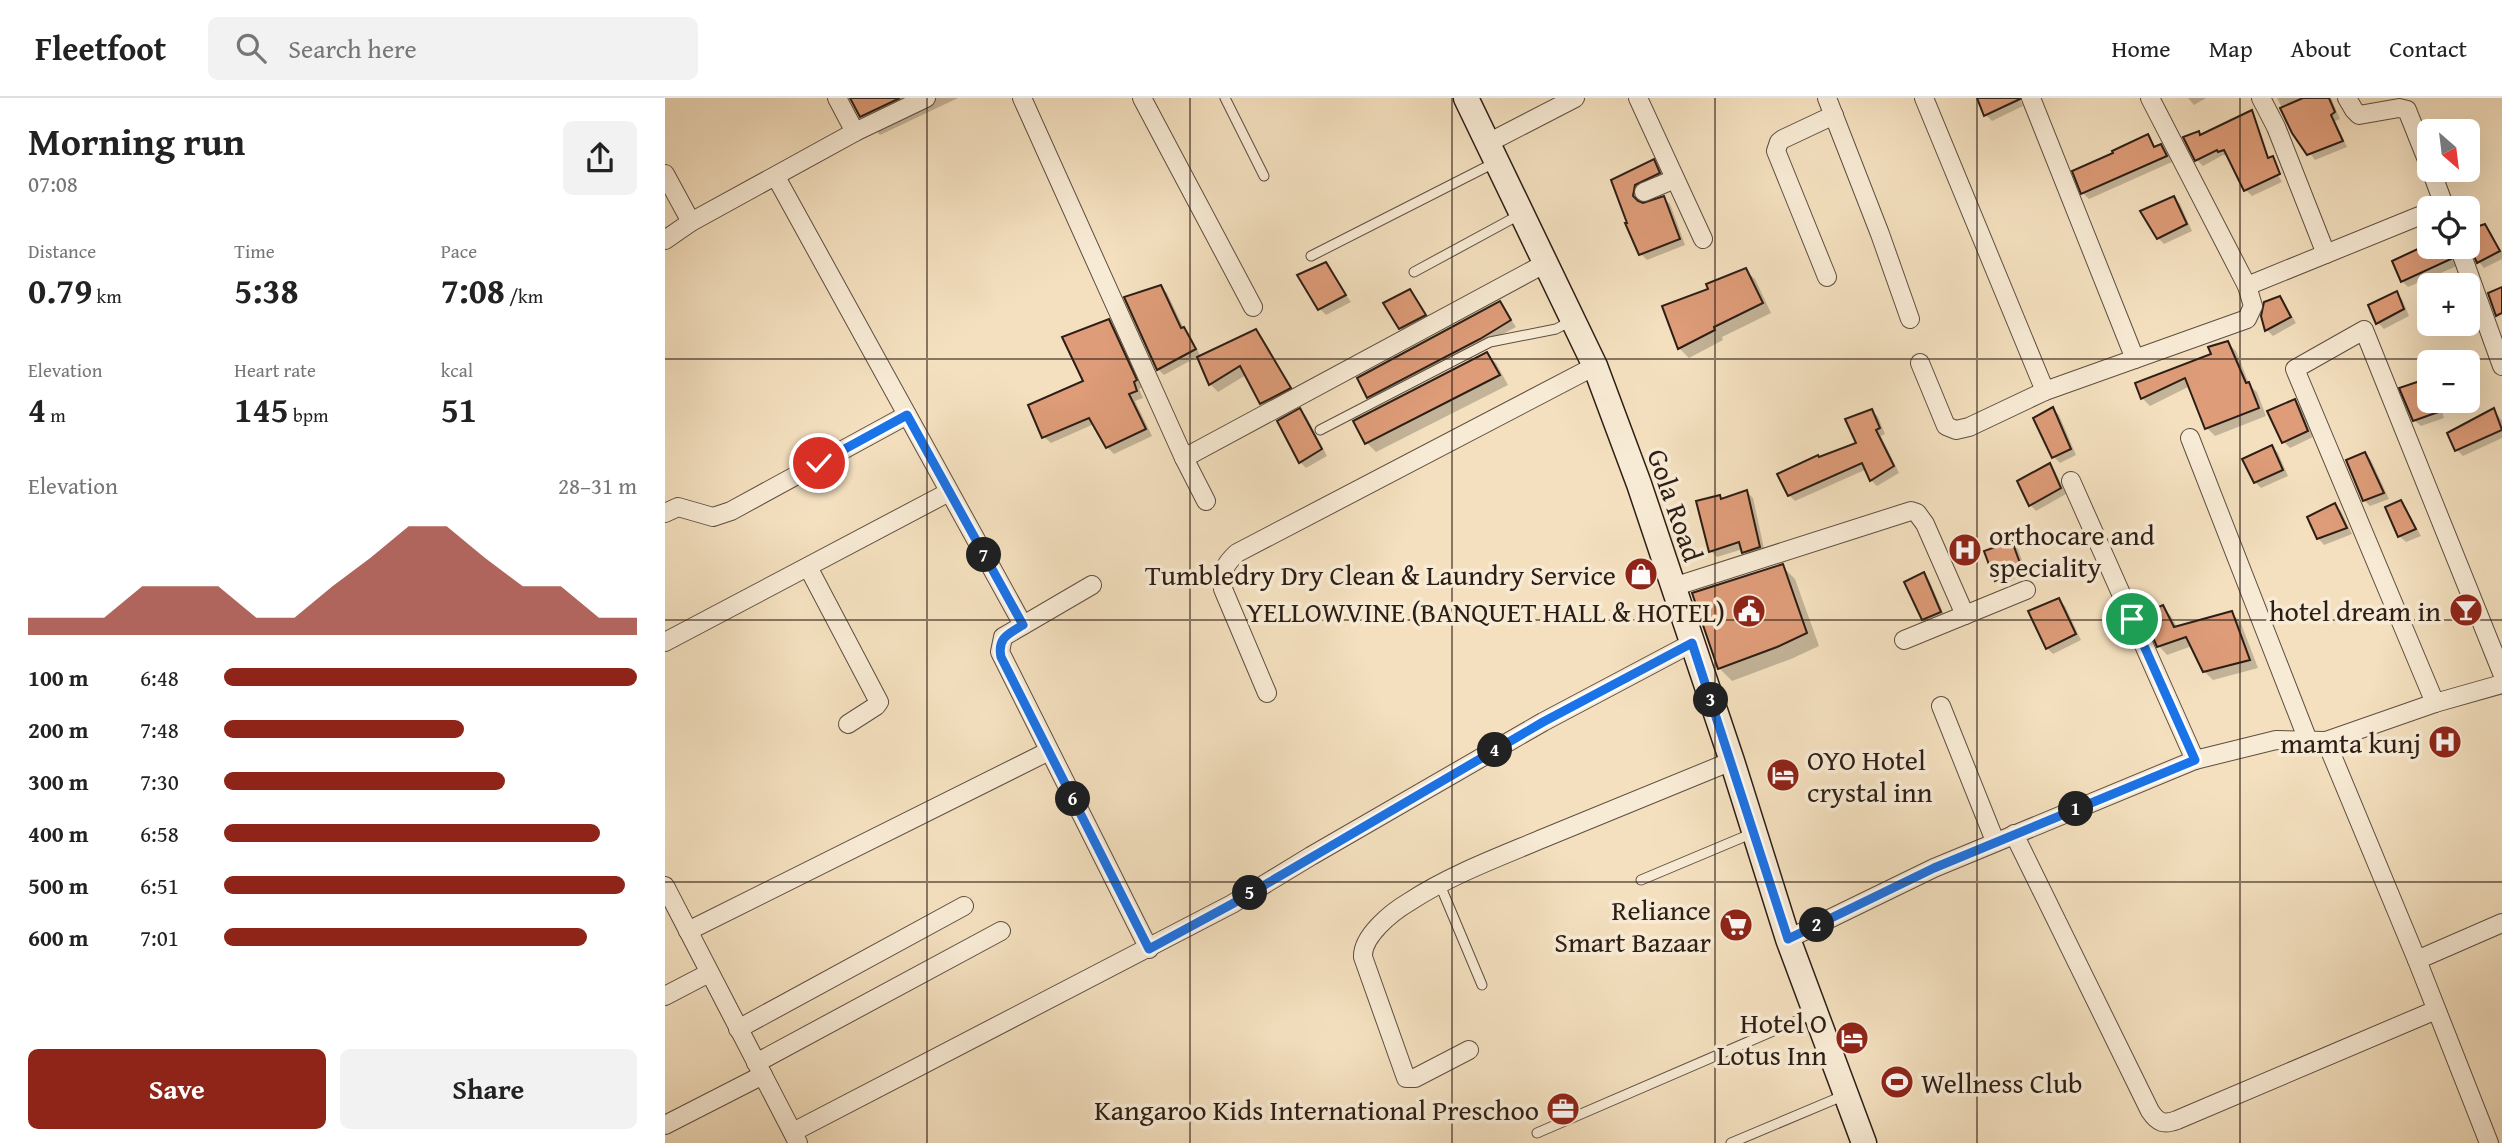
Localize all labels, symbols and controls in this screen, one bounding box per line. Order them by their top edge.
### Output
search box [208,17,698,80]
text: Fleetfoot [35,24,166,72]
icon: search [232,29,270,67]
text: Search here [288,29,417,68]
text: Home [2112,31,2171,66]
text: Map [2209,31,2253,66]
text: About [2291,31,2351,66]
text: Contact [2389,31,2467,66]
text: Morning run [28,113,245,169]
north arrow [2417,119,2480,182]
map controls [2417,119,2480,413]
button: share [563,121,637,195]
text: 07:08 [28,167,78,200]
button: locate [2417,196,2480,259]
text: Distance [28,237,96,265]
text: Time [234,237,275,265]
text: Pace [441,237,477,265]
text: 0.79 [28,265,92,316]
text: 5:38 [234,265,299,316]
text: 7:08 [441,265,505,316]
button: + [2417,273,2480,336]
text: km [92,282,122,310]
text: /km [505,282,543,310]
button: − [2417,350,2480,413]
text: Elevation [28,356,102,384]
text: Heart rate [234,356,316,384]
text: kcal [441,356,473,384]
text: 4 [28,384,46,435]
text: 145 [234,384,289,435]
text: 51 [441,384,477,435]
text: m [46,401,66,429]
text: bpm [289,401,329,429]
pin [789,433,849,493]
street label: Gola Road [1638,443,1714,567]
icon: check [800,444,838,482]
text: Elevation [28,469,118,502]
text: 28–31 m [558,469,637,502]
place label: orthocare and speciality [1989,514,2155,587]
hospital icon: orthocare and speciality [1946,531,1984,569]
pin: 7 [967,538,1001,573]
text: 7 [979,540,988,568]
place label: Tumbledry Dry Clean & Laundry Service [1145,554,1616,595]
shop icon: Tumbledry Dry Clean & Laundry Service [1622,555,1660,593]
pin [2102,589,2162,649]
place label: hotel dream in [2269,590,2441,631]
place label: YELLOWVINE (BANQUET HALL & HOTEL) [1246,591,1725,632]
bar icon: hotel dream in [2447,591,2485,629]
public building icon: YELLOWVINE (BANQUET HALL & HOTEL) [1730,592,1768,630]
icon: arrive [2113,600,2151,638]
text: 100 m [28,661,89,694]
text: 6:48 [140,661,179,694]
pin: 3 [1693,682,1729,718]
text: 3 [1706,685,1715,713]
text: 200 m [28,713,89,746]
text: 7:48 [140,713,179,746]
place label: mamta kunj [2280,722,2421,763]
hospital icon: mamta kunj [2426,723,2464,761]
pin: 4 [1477,732,1513,768]
text: 4 [1490,735,1499,763]
place label: OYO Hotel crystal inn [1807,739,1933,812]
hotel icon: OYO Hotel crystal inn [1764,756,1802,794]
text: 300 m [28,765,89,798]
text: 7:30 [140,765,179,798]
pin: 6 [1055,782,1091,816]
text: 6 [1068,784,1077,812]
pin: 1 [2059,792,2093,826]
text: 1 [2071,794,2080,822]
text: 400 m [28,817,89,850]
text: 6:58 [140,817,179,850]
text: 500 m [28,869,89,902]
text: 6:51 [140,869,179,902]
pin: 5 [1233,876,1267,910]
text: 5 [1245,878,1254,906]
place label: Reliance Smart Bazaar [1554,889,1711,962]
supermarket icon: Reliance Smart Bazaar [1717,906,1755,944]
pin: 2 [1799,908,1835,942]
text: 2 [1812,910,1821,938]
text: 600 m [28,921,89,954]
text: 7:01 [140,921,179,954]
place label: Hotel O Lotus Inn [1717,1002,1827,1075]
hotel icon: Hotel O Lotus Inn [1833,1019,1871,1057]
button: Save [28,1049,326,1129]
button: Share [340,1049,637,1129]
place label: Wellness Club [1921,1062,2083,1103]
sports icon: Wellness Club [1878,1063,1916,1101]
place label: Kangaroo Kids International Preschoo [1094,1089,1539,1130]
office icon: Kangaroo Kids International Preschoo [1544,1090,1582,1128]

